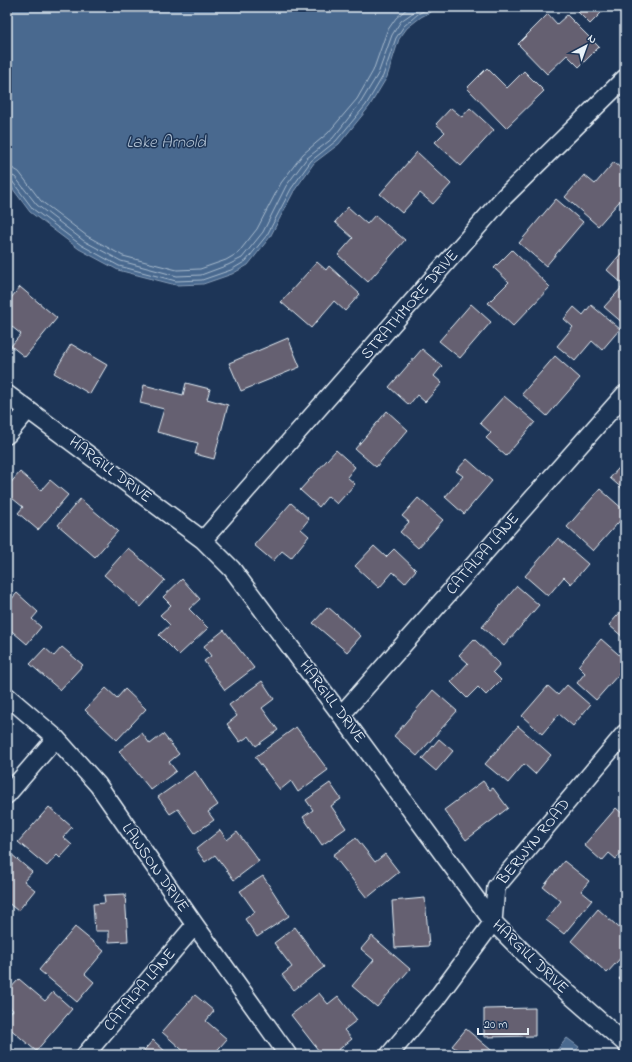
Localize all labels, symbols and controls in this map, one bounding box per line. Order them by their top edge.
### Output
north arrow [566,26,606,66]
text: N [584,31,600,48]
water label: Lake Arnold [126,130,207,155]
street label: STRATHMORE DRIVE [355,245,465,365]
street label: HARGILL DRIVE [63,431,157,509]
street label: CATALPA LANE [440,508,526,600]
street label: HARGILL DRIVE [293,655,371,749]
street label: BERWYN ROAD [491,794,576,891]
street label: LAWSON DRIVE [115,818,195,918]
street label: HARGILL DRIVE [486,914,574,1000]
street label: CATALPA LANE [98,943,182,1037]
scale bar [478,1010,528,1036]
text: 20 m [484,1016,507,1034]

